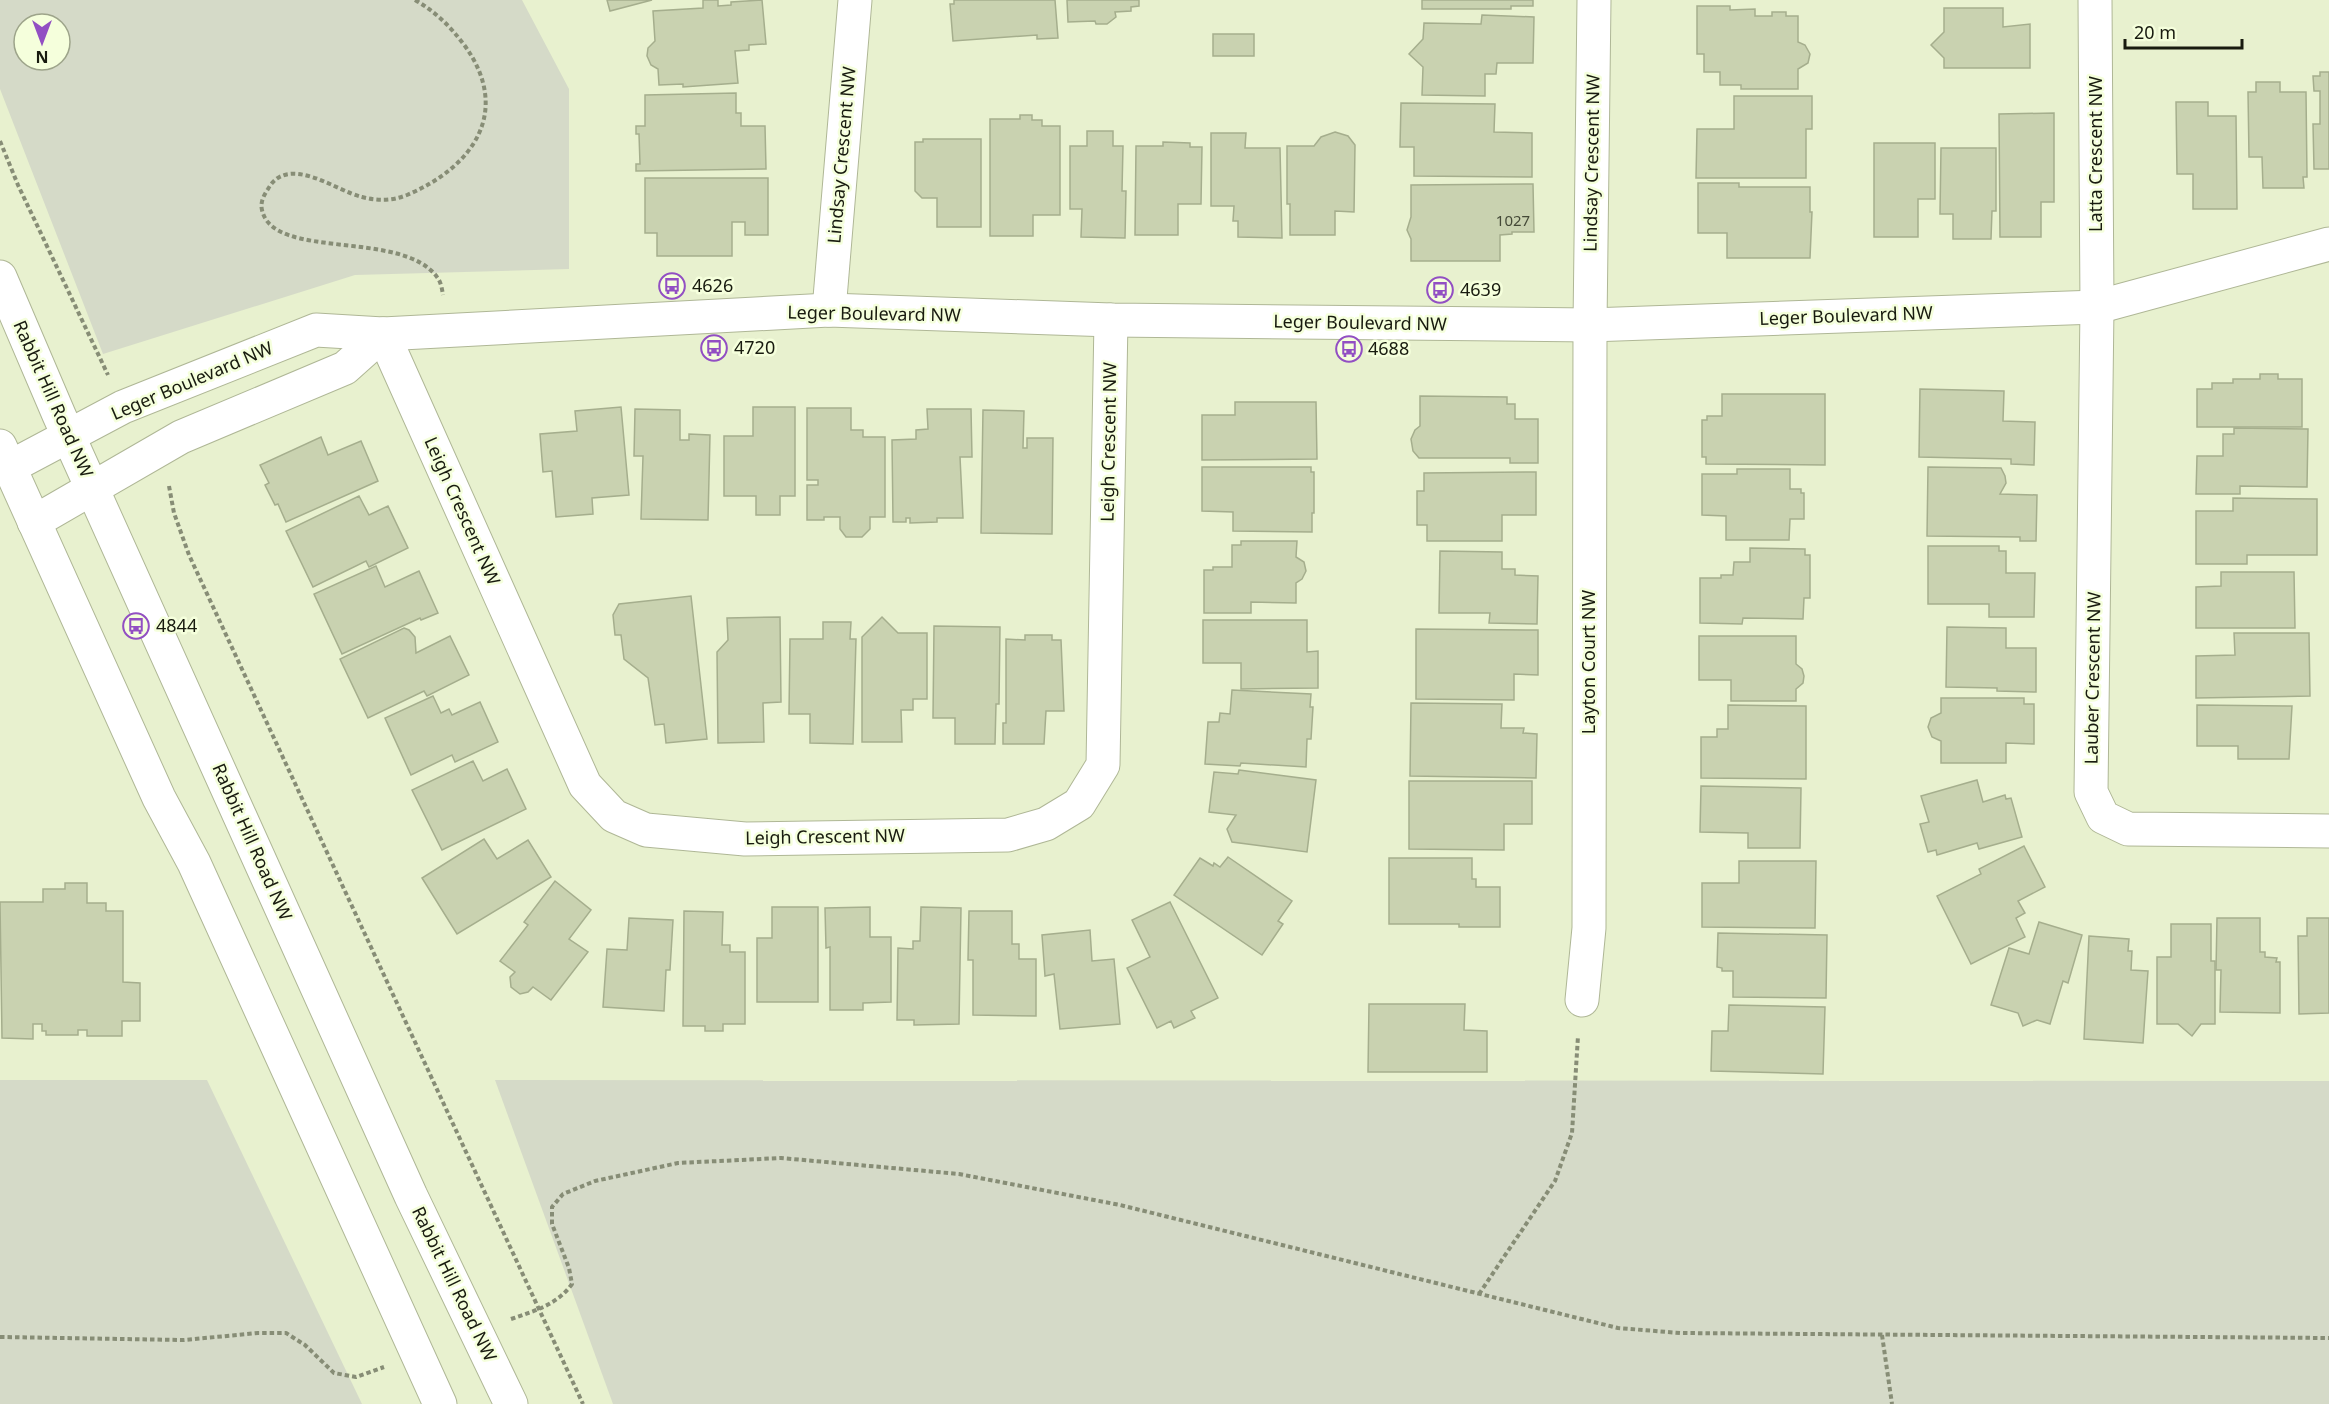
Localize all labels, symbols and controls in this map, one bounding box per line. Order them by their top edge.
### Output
north arrow [12,12,72,72]
scale bar [2125,12,2242,50]
text: 20 m [2134,20,2176,44]
text: N [35,46,49,68]
street label: Lindsay Crescent NW [821,65,861,244]
street label: Lindsay Crescent NW [1577,74,1605,252]
street label: Latta Crescent NW [2083,76,2107,232]
house number: 1027 [1496,210,1530,230]
bus stop icon: 4626 [657,271,687,301]
place label: 4626 [692,273,733,297]
bus stop icon: 4639 [1425,275,1455,305]
place label: 4639 [1460,277,1501,301]
street label: Leger Boulevard NW [787,299,961,327]
street label: Leger Boulevard NW [1759,300,1933,330]
street label: Leger Boulevard NW [1273,308,1447,336]
street label: Rabbit Hill Road NW [8,316,99,481]
bus stop icon: 4720 [699,333,729,363]
bus stop icon: 4688 [1334,334,1364,364]
street label: Leger Boulevard NW [107,335,276,425]
place label: 4720 [734,335,775,359]
place label: 4688 [1368,336,1409,360]
street label: Leigh Crescent NW [1095,362,1121,522]
street label: Leigh Crescent NW [419,433,506,589]
street label: Layton Court NW [1576,590,1600,734]
street label: Lauber Crescent NW [2078,591,2106,765]
bus stop icon: 4844 [121,611,151,641]
place label: 4844 [156,613,197,637]
street label: Rabbit Hill Road NW [207,759,298,924]
street label: Leigh Crescent NW [745,823,905,849]
street label: Rabbit Hill Road NW [407,1202,503,1365]

